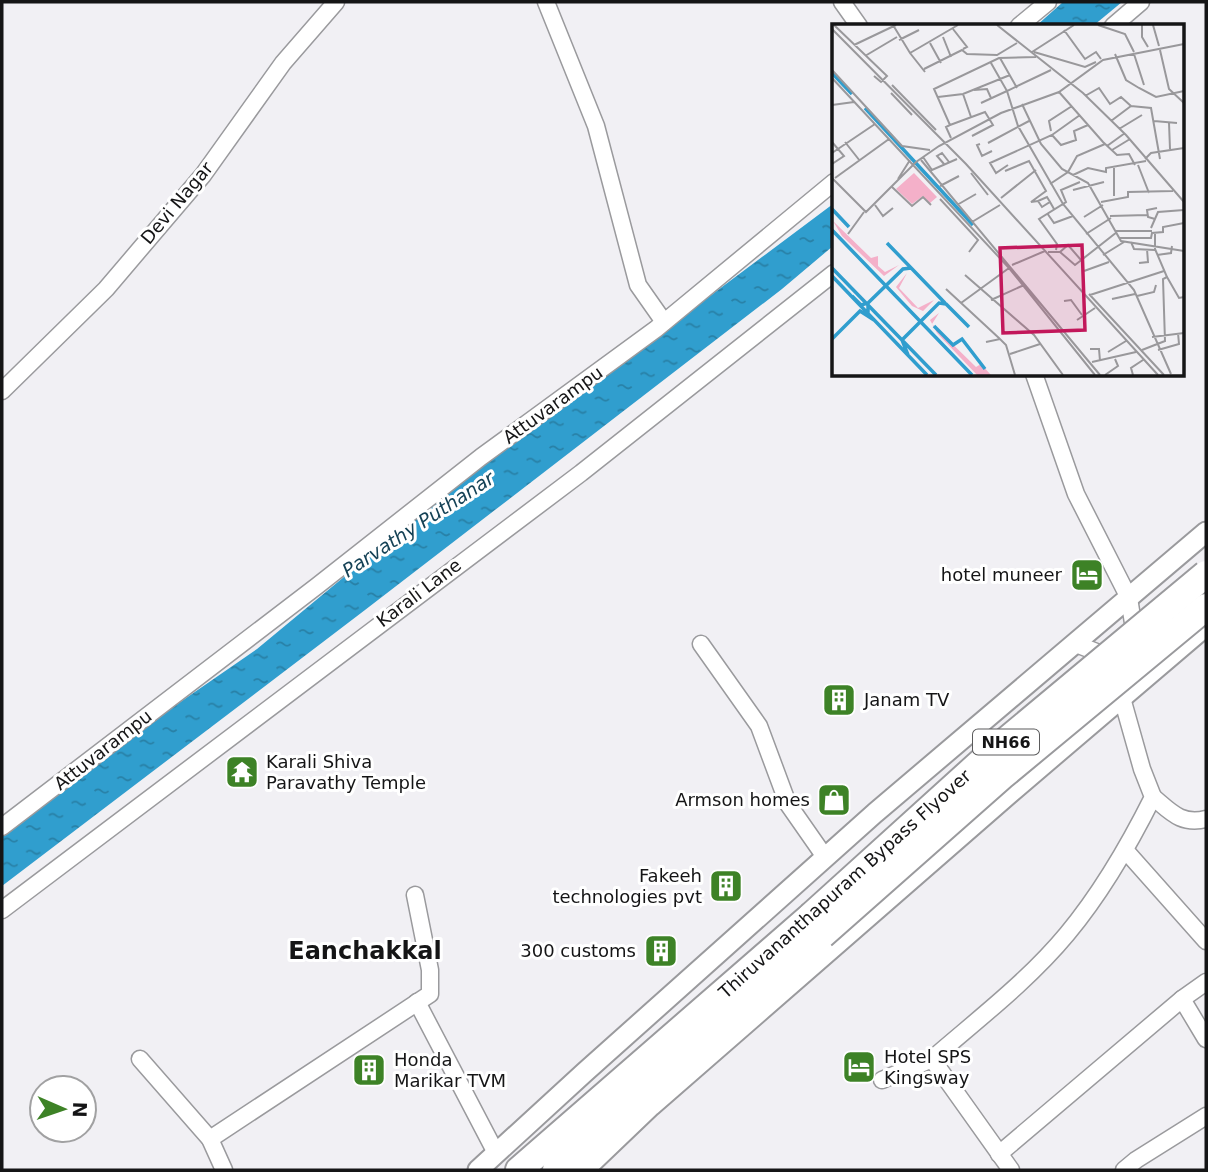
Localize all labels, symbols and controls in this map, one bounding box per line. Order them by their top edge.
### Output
inset map [832,24,1184,376]
street label: Devi Nagar [136,157,217,248]
street label: Attuvarampu [499,361,607,448]
water label: Parvathy Puthanar [338,466,499,581]
street label: Karali Lane [372,554,465,631]
hotel icon: hotel muneer [1068,556,1106,594]
place label: hotel muneer [941,564,1063,585]
building icon: Janam TV [820,681,858,719]
place label: Janam TV [863,689,950,710]
street label: Attuvarampu [50,705,156,794]
road number: NH66 [973,730,1039,754]
place label: Karali Shiva Paravathy Temple [266,751,426,793]
temple icon: Karali Shiva Paravathy Temple [223,753,261,791]
street label: Thiruvananthapuram Bypass Flyover [714,764,975,1003]
shop icon: Armson homes [815,781,853,819]
place label: Armson homes [675,789,810,810]
place label: Fakeeh technologies pvt [552,865,702,907]
building icon: Fakeeh technologies pvt [707,867,745,905]
building icon: 300 customs [642,932,680,970]
district label: Eanchakkal [288,937,442,965]
place label: 300 customs [520,940,636,961]
place label: Hotel SPS Kingsway [884,1046,971,1088]
hotel icon: Hotel SPS Kingsway [840,1048,878,1086]
place label: Honda Marikar TVM [394,1049,506,1091]
building icon: Honda Marikar TVM [350,1051,388,1089]
north arrow [28,1074,98,1144]
text: N [69,1101,91,1118]

